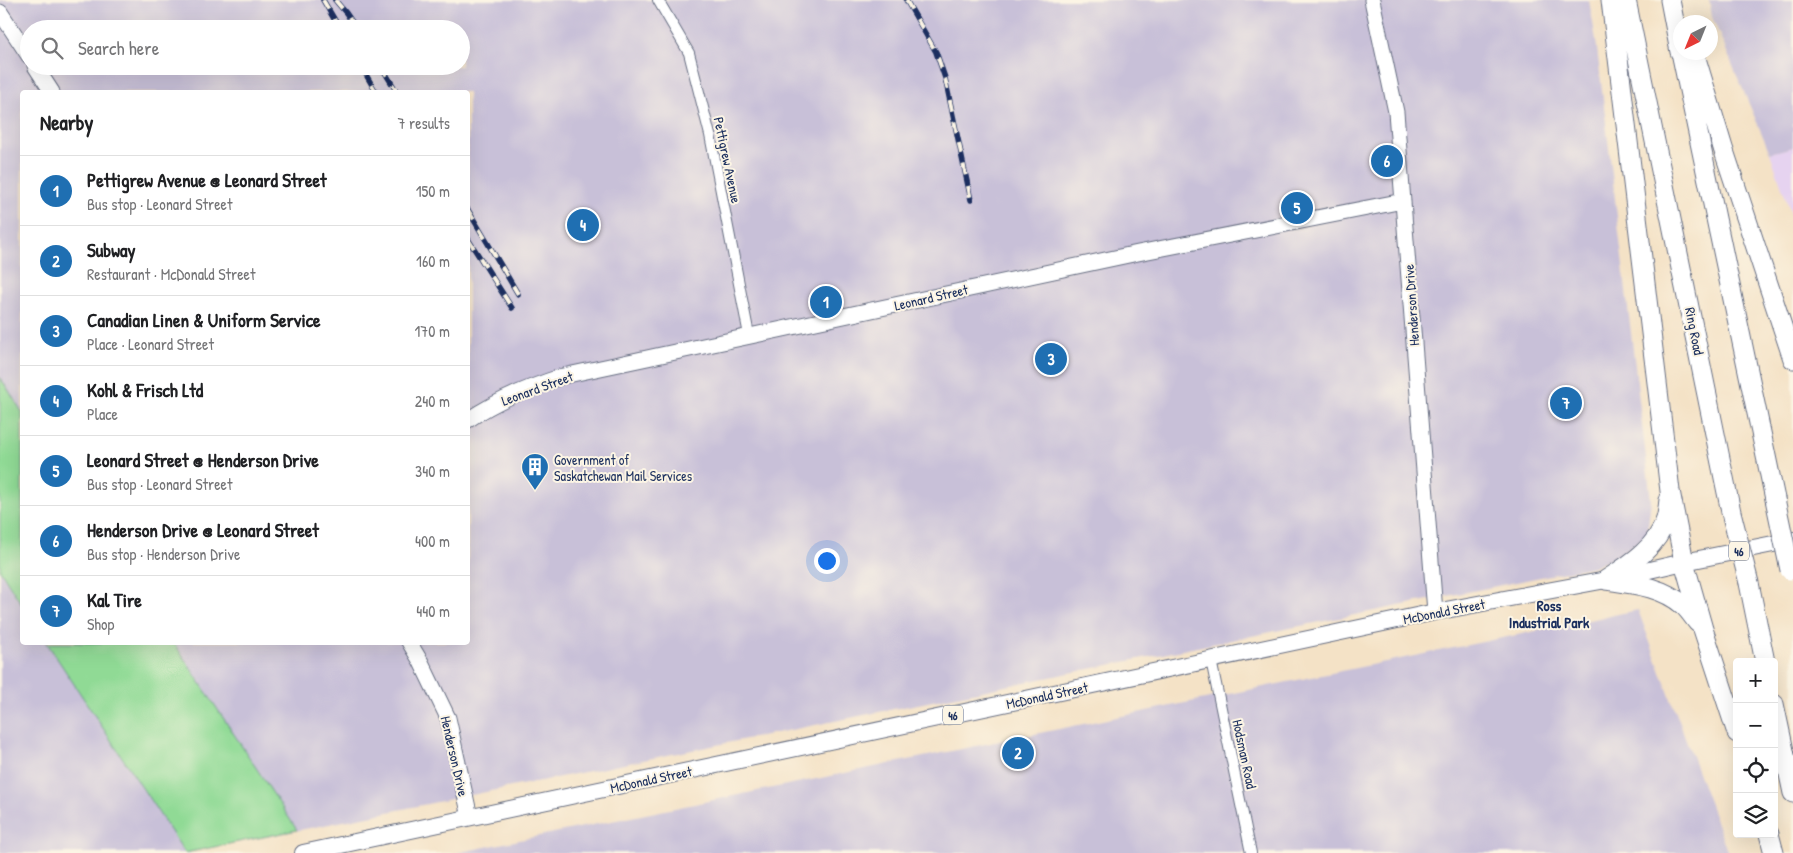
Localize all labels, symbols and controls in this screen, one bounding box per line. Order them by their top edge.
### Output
north arrow [1673,15,1718,60]
search box [20,20,470,75]
icon: search [38,34,66,62]
text: Search here [78,35,159,61]
text: Nearby [40,108,93,137]
text: 7 results [397,112,450,134]
street label: Pettigrew Avenue [709,115,746,205]
pin: 6 [1371,142,1403,180]
text: Pettigrew Avenue @ Leonard Street [87,167,327,193]
text: 1 [53,180,59,202]
text: 150 m [416,180,450,202]
pin: 5 [1281,189,1313,227]
text: Bus stop · Leonard Street [87,193,232,215]
pin: 4 [567,206,599,244]
text: Subway [87,237,135,263]
text: 2 [52,250,60,272]
text: 160 m [416,250,450,272]
text: Restaurant · McDonald Street [87,263,255,285]
street label: Henderson Drive [1399,263,1423,346]
street label: Leonard Street [892,279,970,315]
pin: 1 [810,283,842,321]
street label: Ring Road [1680,306,1709,357]
text: Canadian Linen & Uniform Service [87,307,321,333]
text: 3 [52,320,60,342]
text: 170 m [415,320,450,342]
text: Place · Leonard Street [87,333,214,355]
pin: 3 [1035,340,1067,378]
street label: Leonard Street [499,366,576,410]
text: Kohl & Frisch Ltd [87,377,203,403]
pin: 7 [1550,384,1582,422]
text: 4 [53,390,59,412]
text: 240 m [415,390,450,412]
text: Place [87,403,118,425]
text: Leonard Street @ Henderson Drive [87,447,319,473]
place label: Government of Saskatchewan Mail Services [554,450,692,485]
building icon: Government of Saskatchewan Mail Services [520,452,550,491]
text: 5 [53,460,59,482]
text: 340 m [415,460,450,482]
text: Bus stop · Leonard Street [87,473,232,495]
text: Henderson Drive @ Leonard Street [87,517,319,543]
text: 6 [53,530,59,552]
text: 400 m [415,530,450,552]
road number: 46 [1729,542,1749,560]
text: Bus stop · Henderson Drive [87,543,240,565]
your location [814,548,840,574]
text: Kal Tire [87,587,142,613]
street label: McDonald Street [1402,594,1487,628]
district label: Ross Industrial Park [1509,595,1590,633]
text: 7 [52,600,60,622]
text: 440 m [416,600,450,622]
text: Shop [87,613,114,635]
map controls [1733,658,1778,838]
button: + [1733,658,1778,703]
street label: McDonald Street [1004,677,1090,713]
button: − [1733,703,1778,748]
road number: 46 [943,706,963,724]
street label: Henderson Drive [437,714,474,798]
street label: Hodsman Road [1228,718,1262,791]
pin: 2 [1002,734,1034,772]
button: locate [1733,748,1778,793]
street label: McDonald Street [608,761,694,797]
button: layers [1733,793,1778,838]

